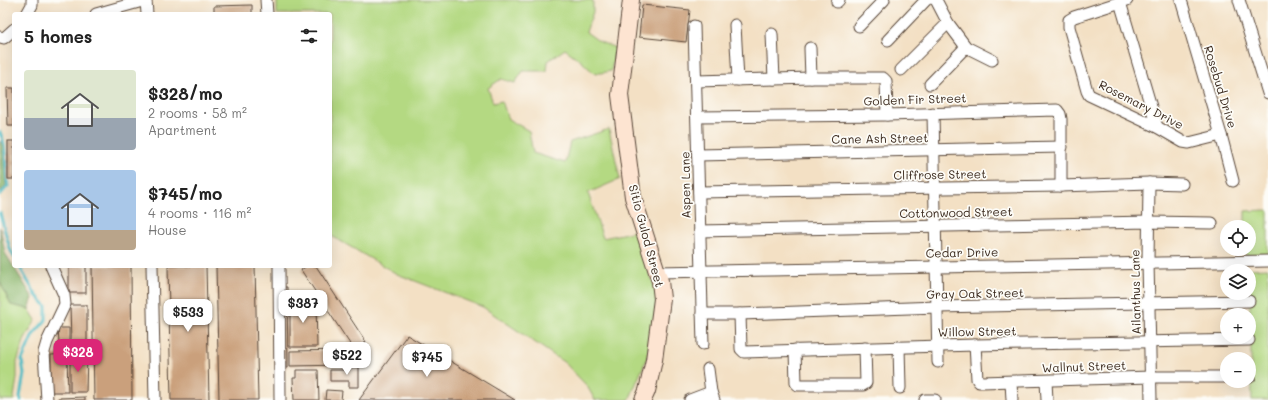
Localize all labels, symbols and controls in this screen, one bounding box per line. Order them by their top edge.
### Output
text: 5 homes [24,25,92,47]
icon: filters [298,25,320,47]
street label: Rosebud Drive [1201,44,1241,130]
street label: Rosemary Drive [1096,76,1186,132]
text: $328/mo [148,82,223,104]
icon: home [56,86,104,134]
street label: Golden Fir Street [863,89,967,109]
text: 2 rooms · 58 m² [148,104,247,121]
text: Apartment [148,121,217,138]
street label: Cane Ash Street [831,129,929,147]
street label: Aspen Lane [676,151,694,219]
street label: Cliffrose Street [893,165,987,183]
text: $745/mo [148,182,222,204]
street label: Sitio Gulod Street [626,183,668,289]
icon: home [56,186,104,234]
street label: Cottonwood Street [899,203,1013,221]
text: 4 rooms · 116 m² [148,204,251,221]
map controls [1220,220,1256,388]
button: locate [1220,220,1256,256]
text: House [148,221,186,238]
street label: Cedar Drive [926,243,998,261]
street label: Ailanthus Lane [1126,249,1144,335]
button: layers [1220,264,1256,300]
street label: Gray Oak Street [926,284,1024,302]
pin: $387 [279,290,327,324]
text: $387 [287,294,319,311]
pin: $533 [164,299,212,333]
text: $533 [172,303,204,320]
button: + [1220,308,1256,344]
street label: Willow Street [937,322,1016,340]
pin: $328 [54,339,102,373]
pin: $522 [323,342,371,376]
text: $328 [62,343,94,360]
pin: $745 [403,344,451,378]
text: $522 [332,346,362,363]
text: $745 [411,348,443,365]
button: − [1220,352,1256,388]
street label: Wallnut Street [1041,357,1127,375]

